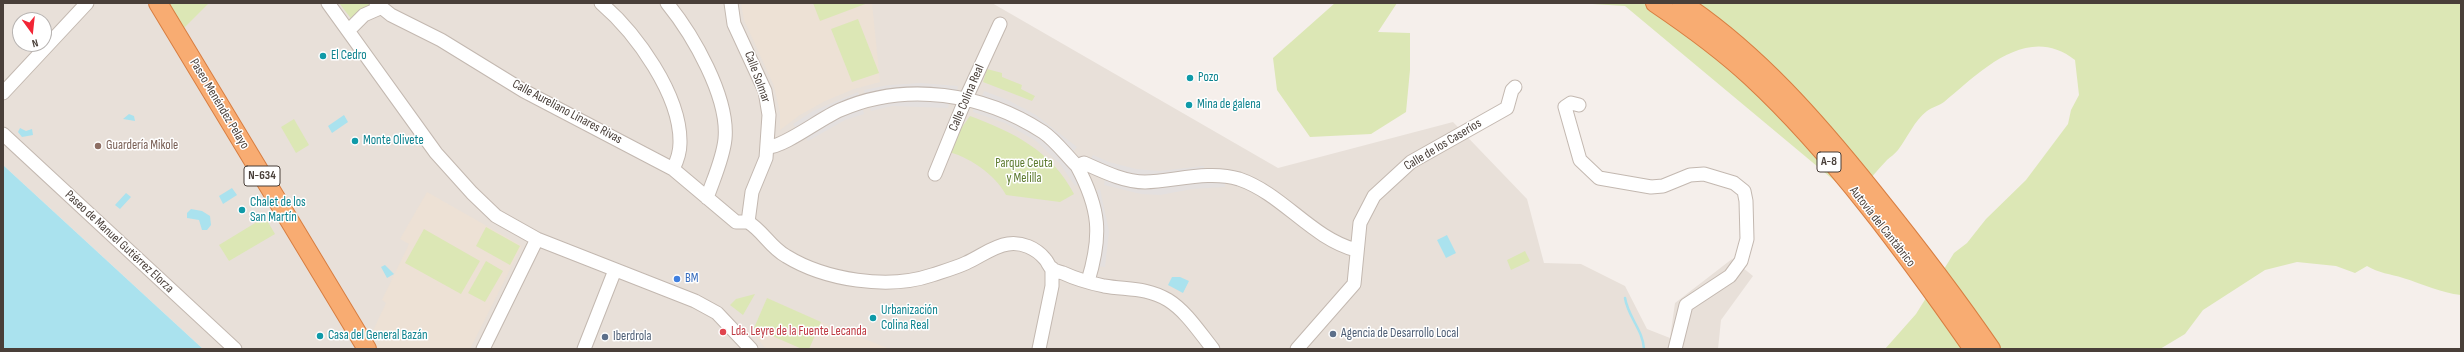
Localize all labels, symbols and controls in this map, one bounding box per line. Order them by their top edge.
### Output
north arrow [12,12,52,52]
text: N [30,36,39,50]
place label: El Cedro [331,48,367,64]
street label: Calle Solmar [740,49,774,105]
marker: El Cedro [318,51,328,61]
street label: Paseo Menéndez Pelayo [186,56,252,152]
street label: Calle Colina Real [946,62,988,134]
place label: Pozo [1198,70,1219,86]
marker: Pozo [1185,73,1195,83]
street label: Calle Aureliano Linares Rivas [509,76,625,148]
place label: Mina de galena [1197,97,1261,113]
marker: Mina de galena [1184,100,1194,110]
street label: Calle de los Caseríos [1401,116,1485,174]
place label: Monte Olivete [363,133,424,149]
marker: Monte Olivete [350,136,360,146]
place label: Guardería Mikole [106,138,178,154]
marker: Guardería Mikole [93,141,103,151]
road number: A-8 [1817,152,1841,172]
park label: Parque Ceuta y Melilla [995,156,1053,187]
road number: N-634 [244,166,280,186]
street label: Autovía del Cantábrico [1846,184,1918,270]
street label: Paseo de Manuel Gutiérrez Elorza [61,187,177,297]
place label: Chalet de los San Martín [250,195,306,226]
marker: Chalet de los San Martín [237,205,247,215]
place label: BM [685,271,699,287]
marker: BM [672,274,682,284]
place label: Urbanización Colina Real [881,303,938,334]
marker: Urbanización Colina Real [868,313,878,323]
place label: Lda. Leyre de la Fuente Lecanda [731,324,867,340]
place label: Agencia de Desarrollo Local [1341,326,1459,342]
marker: Lda. Leyre de la Fuente Lecanda [718,327,728,337]
place label: Casa del General Bazán [328,328,428,344]
place label: Iberdrola [613,329,652,345]
marker: Agencia de Desarrollo Local [1328,329,1338,339]
marker: Casa del General Bazán [315,331,325,341]
marker: Iberdrola [600,332,610,342]

